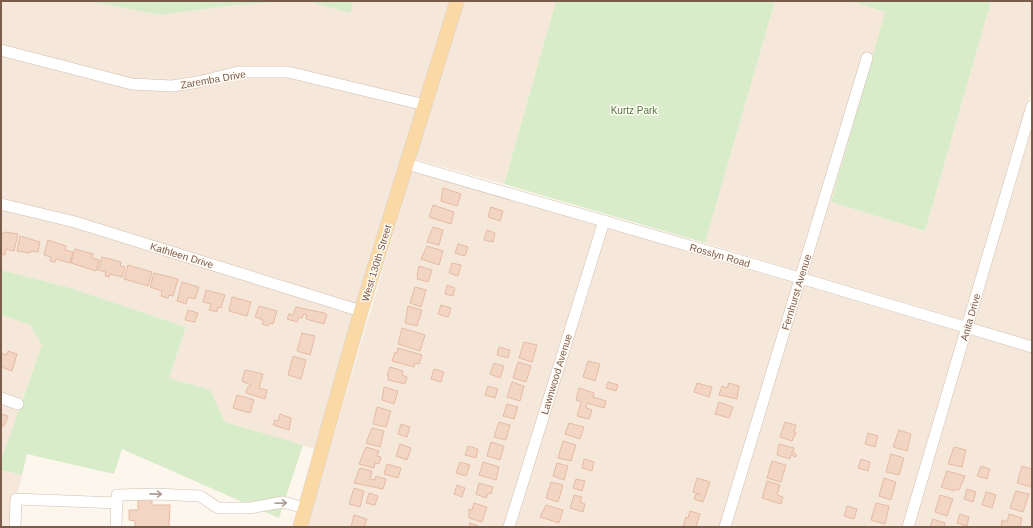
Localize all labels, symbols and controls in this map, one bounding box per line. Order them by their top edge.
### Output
street label: Zaremba Drive [180,68,247,91]
park label: Kurtz Park [611,105,658,116]
street label: West 130th Street [360,223,393,303]
street label: Kathleen Drive [149,241,215,270]
street label: Rosslyn Road [688,242,751,269]
street label: Fernhurst Avenue [780,252,813,331]
street label: Anita Drive [958,292,983,342]
street label: Lawnwood Avenue [539,332,574,416]
one-way arrow [149,490,162,498]
one-way arrow [275,500,288,507]

